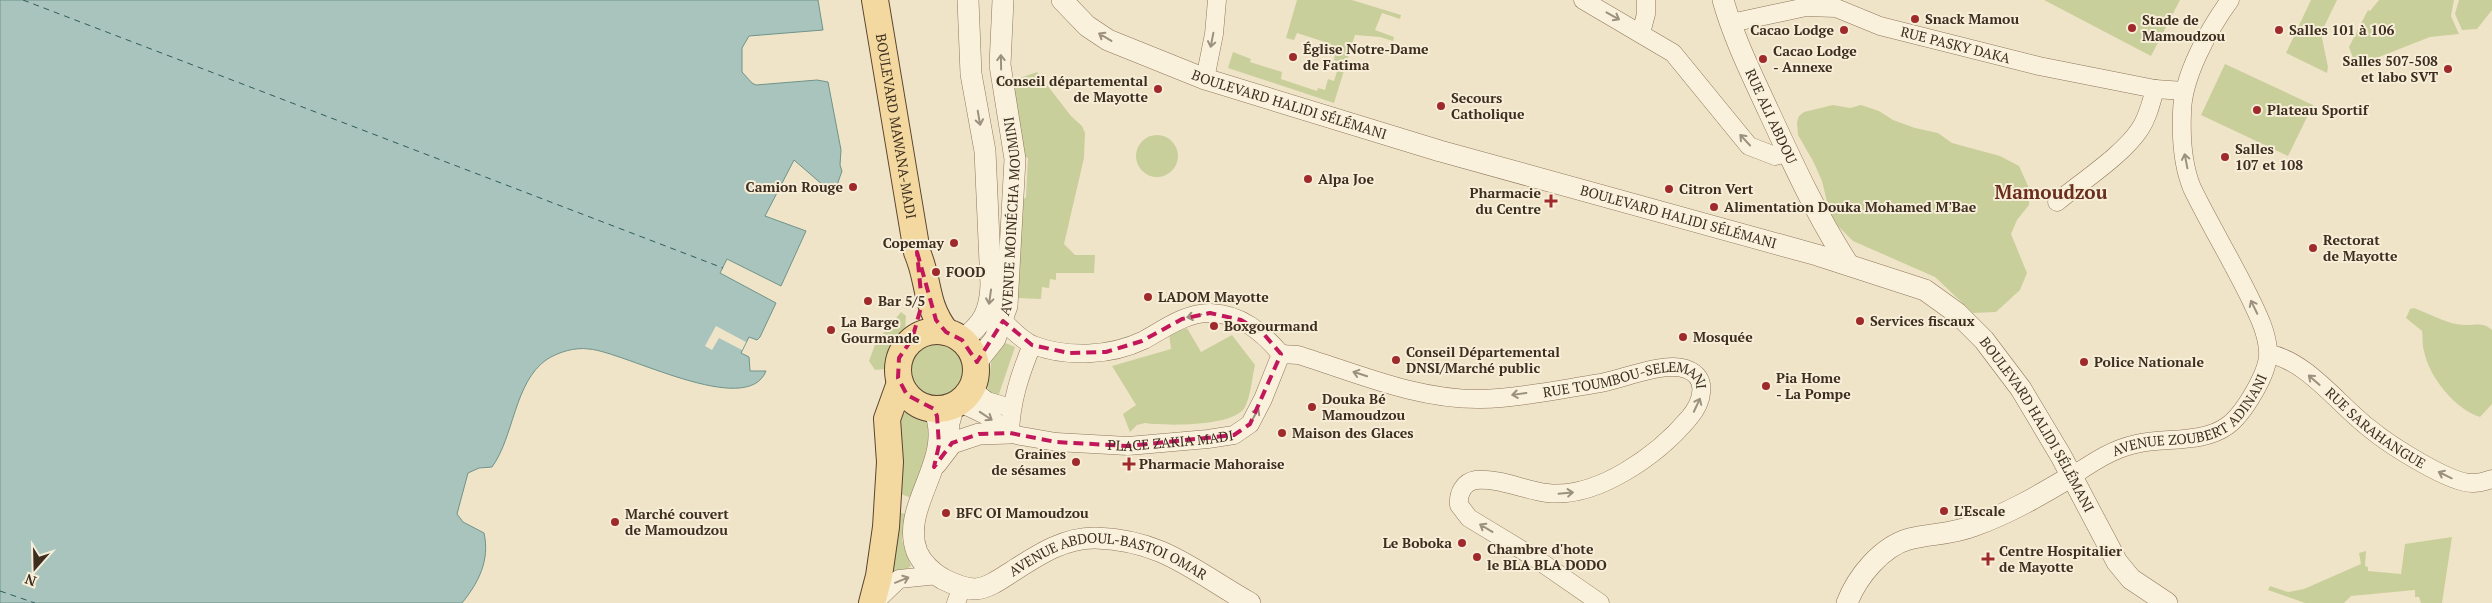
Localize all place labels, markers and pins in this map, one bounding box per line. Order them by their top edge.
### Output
place label: Snack Mamou [1925,9,2019,28]
place label: Stade de Mamoudzou [2142,10,2225,45]
marker: Snack Mamou [1909,13,1921,25]
place label: Cacao Lodge [1750,20,1834,39]
place label: Salles 101 à 106 [2289,20,2394,39]
marker: Stade de Mamoudzou [2126,22,2138,34]
marker: Cacao Lodge [1838,24,1850,36]
marker: Salles 101 à 106 [2273,24,2285,36]
place label: Église Notre-Dame de Fatima [1303,39,1429,74]
place label: Cacao Lodge - Annexe [1773,41,1857,76]
marker: Église Notre-Dame de Fatima [1287,51,1299,63]
place label: Salles 507-508 et labo SVT [2343,51,2439,86]
marker: Cacao Lodge - Annexe [1757,53,1769,65]
marker: Salles 507-508 et labo SVT [2442,63,2454,75]
place label: Conseil départemental de Mayotte [996,71,1148,106]
marker: Conseil départemental de Mayotte [1152,83,1164,95]
place label: Secours Catholique [1451,88,1525,123]
marker: Secours Catholique [1435,100,1447,112]
place label: Plateau Sportif [2267,100,2370,119]
marker: Plateau Sportif [2251,104,2263,116]
place label: Salles 107 et 108 [2235,139,2303,174]
marker: Salles 107 et 108 [2219,151,2231,163]
place label: Alpa Joe [1318,169,1374,188]
marker: Alpa Joe [1302,173,1314,185]
place label: Camion Rouge [746,177,843,196]
place label: Citron Vert [1679,179,1754,198]
marker: Camion Rouge [847,181,859,193]
place label: Pharmacie du Centre [1470,183,1541,218]
marker: Citron Vert [1663,183,1675,195]
marker: Pharmacie du Centre [1545,195,1557,207]
place label: Alimentation Douka Mohamed M'Bae [1724,197,1977,216]
marker: Alimentation Douka Mohamed M'Bae [1708,201,1720,213]
place label: Rectorat de Mayotte [2323,230,2398,265]
place label: Copemay [883,233,945,252]
marker: Copemay [948,237,960,249]
marker: Rectorat de Mayotte [2307,242,2319,254]
place label: FOOD [946,262,985,281]
marker: FOOD [930,266,942,278]
place label: LADOM Mayotte [1158,287,1269,306]
place label: Bar 5/5 [878,291,925,310]
marker: LADOM Mayotte [1142,291,1154,303]
marker: Bar 5/5 [862,295,874,307]
place label: Services fiscaux [1870,311,1975,330]
place label: La Barge Gourmande [841,312,920,347]
marker: Services fiscaux [1854,315,1866,327]
place label: Boxgourmand [1224,316,1319,335]
marker: Boxgourmand [1208,320,1220,332]
marker: La Barge Gourmande [825,324,837,336]
place label: Mosquée [1693,327,1753,346]
marker: Mosquée [1677,331,1689,343]
place label: Conseil Départemental DNSI/Marché public [1406,342,1560,377]
place label: Police Nationale [2094,352,2204,371]
marker: Conseil Départemental DNSI/Marché public [1390,354,1402,366]
marker: Police Nationale [2078,356,2090,368]
place label: Pia Home - La Pompe [1776,368,1851,403]
marker: Pia Home - La Pompe [1760,380,1772,392]
place label: Douka Bé Mamoudzou [1322,389,1405,424]
marker: Douka Bé Mamoudzou [1306,401,1318,413]
place label: Maison des Glaces [1292,423,1414,442]
marker: Maison des Glaces [1276,427,1288,439]
place label: Graines de sésames [992,444,1066,479]
place label: Pharmacie Mahoraise [1139,454,1285,473]
marker: Graines de sésames [1070,456,1082,468]
marker: Pharmacie Mahoraise [1123,458,1135,470]
place label: L'Escale [1954,501,2006,520]
place label: BFC OI Mamoudzou [956,503,1089,522]
place label: Marché couvert de Mamoudzou [625,504,729,539]
marker: L'Escale [1938,505,1950,517]
marker: BFC OI Mamoudzou [940,507,952,519]
marker: Marché couvert de Mamoudzou [609,516,621,528]
place label: Le Boboka [1383,533,1452,552]
marker: Le Boboka [1456,537,1468,549]
place label: Chambre d'hote le BLA BLA DODO [1487,539,1607,574]
place label: Centre Hospitalier de Mayotte [1999,541,2122,576]
marker: Chambre d'hote le BLA BLA DODO [1471,551,1483,563]
marker: Centre Hospitalier de Mayotte [1981,552,1995,566]

